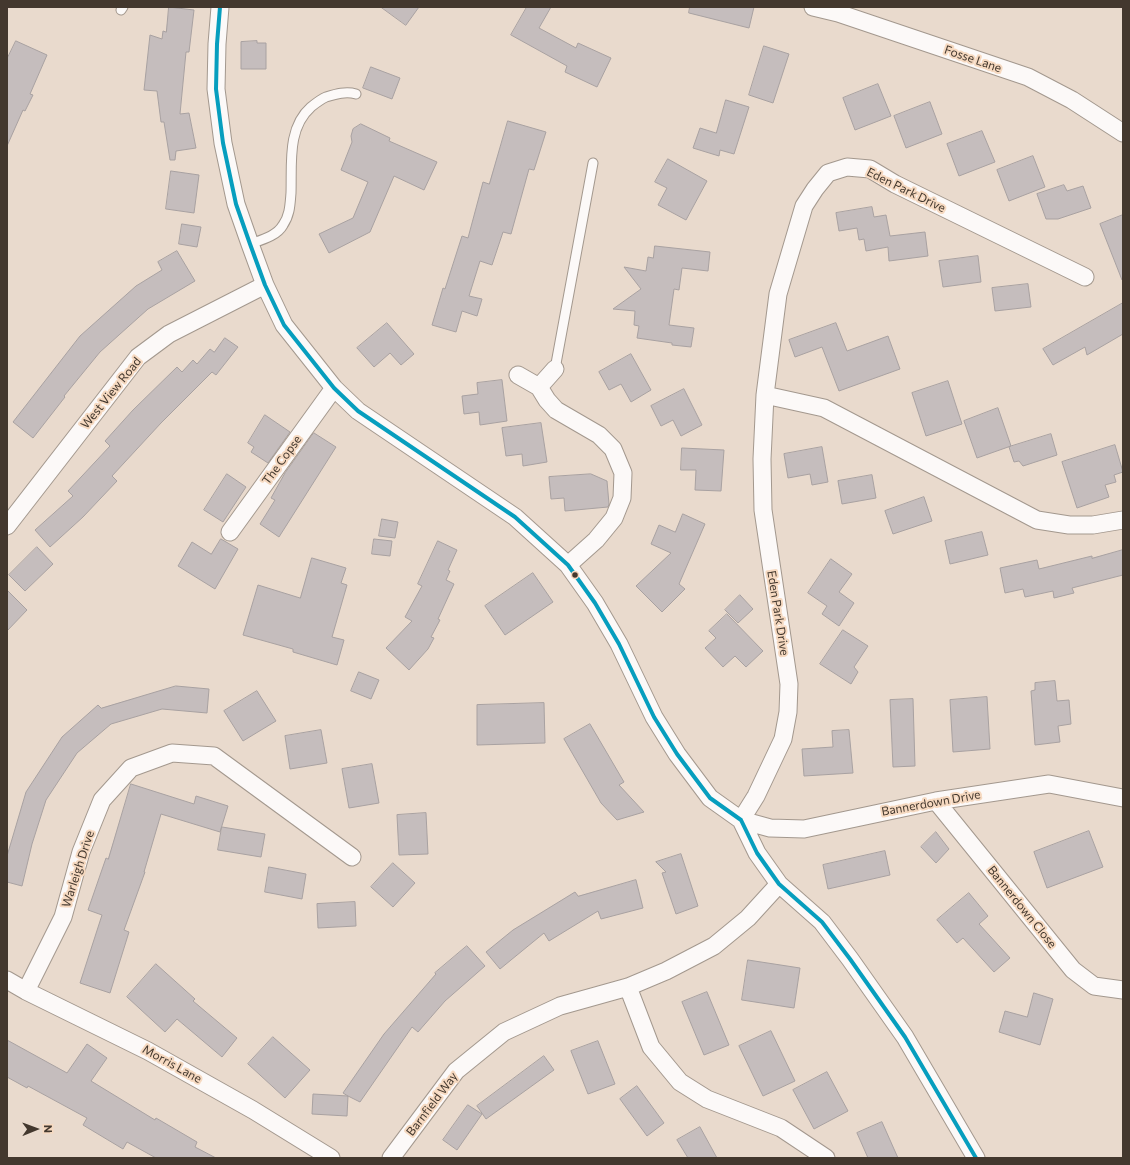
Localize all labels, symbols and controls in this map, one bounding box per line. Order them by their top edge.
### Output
street label: Fosse Lane [943,42,1003,76]
street label: Eden Park Drive [864,165,948,215]
street label: West View Road [78,354,144,432]
street label: The Copse [259,433,305,487]
street label: Eden Park Drive [764,569,792,657]
unlabelled marker [570,570,580,580]
street label: Bannerdown Drive [880,787,982,819]
street label: Warleigh Drive [59,829,97,909]
street label: Bannerdown Close [984,863,1060,951]
street label: Morris Lane [140,1042,204,1086]
street label: Barnfield Way [403,1069,461,1139]
north arrow [16,1109,56,1149]
text: N [42,1125,55,1133]

